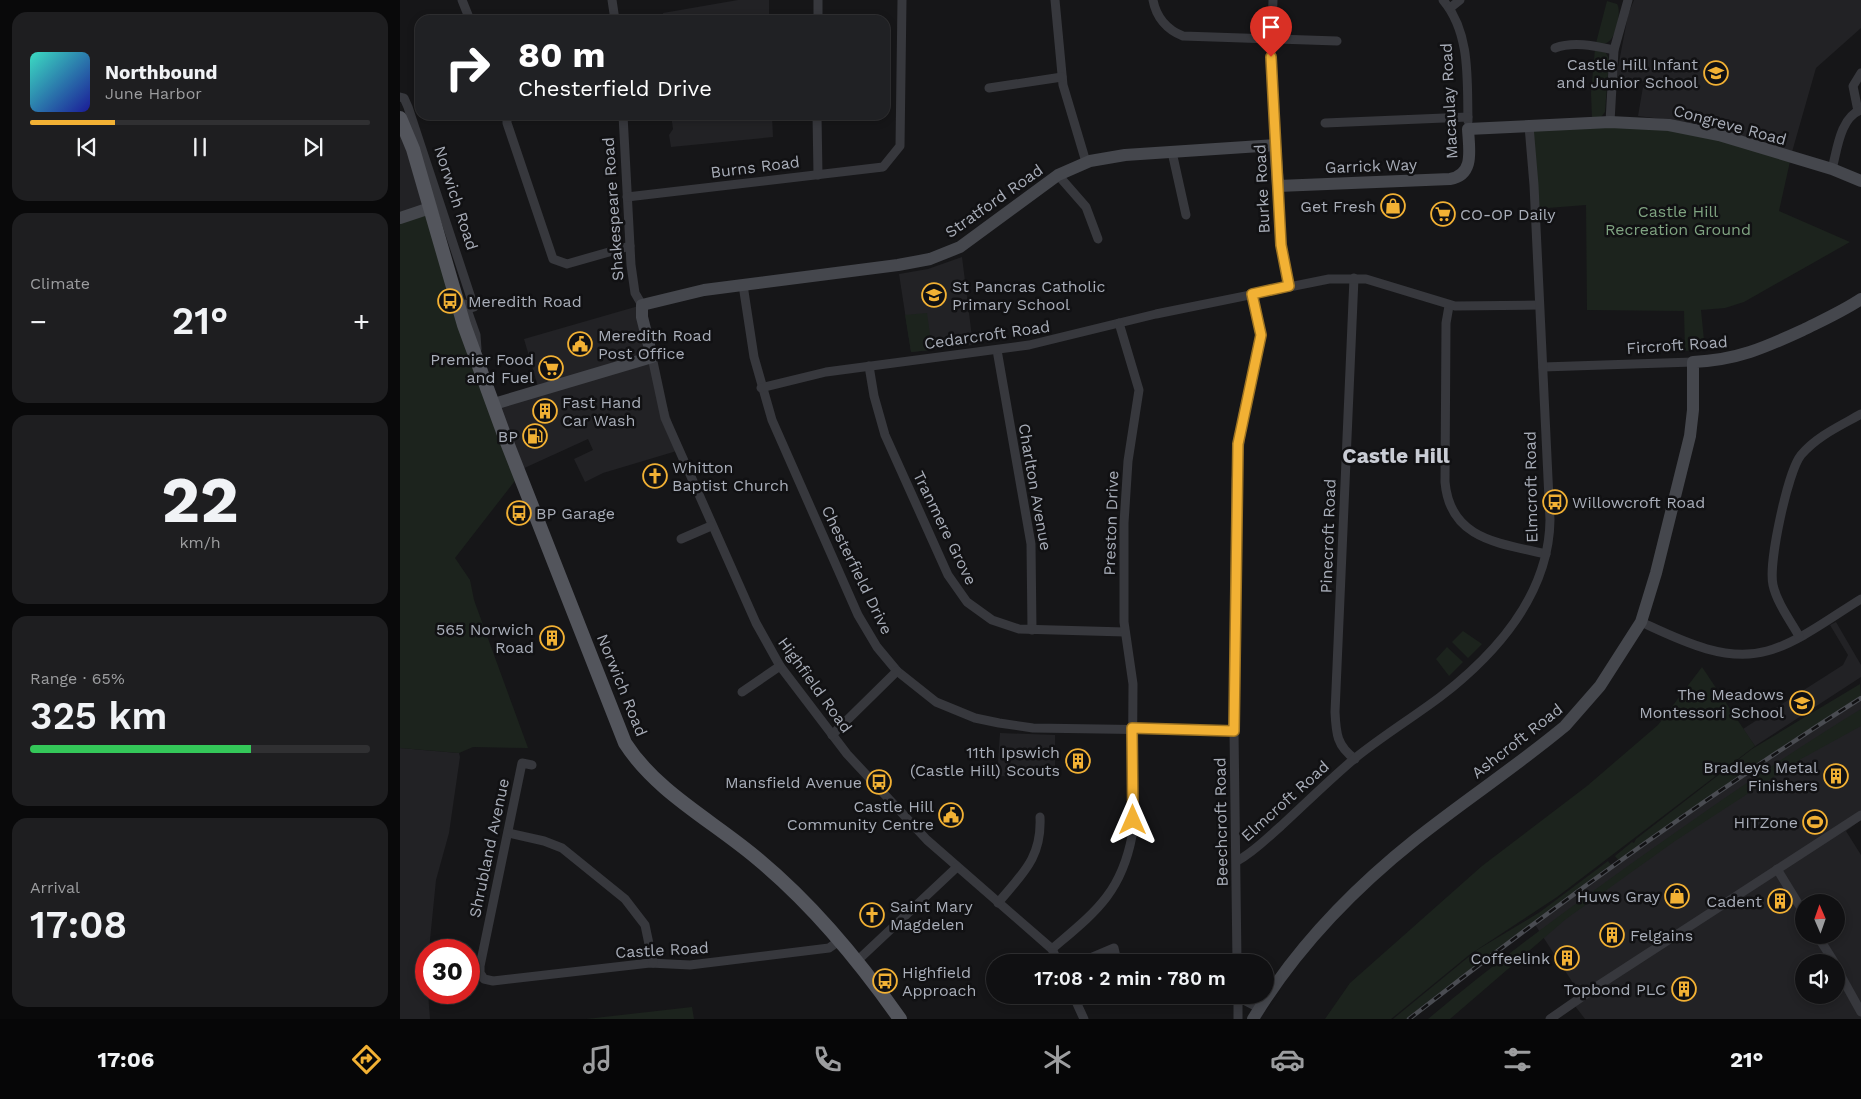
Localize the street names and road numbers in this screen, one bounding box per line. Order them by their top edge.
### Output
street label: Macaulay Road [1436,42,1462,160]
street label: Congreve Road [1671,101,1789,149]
street label: Shakespeare Road [599,137,627,281]
street label: Norwich Road [430,143,482,253]
street label: Burke Road [1250,144,1274,234]
street label: Burns Road [709,152,801,182]
street label: Garrick Way [1325,155,1418,177]
street label: Stratford Road [942,160,1046,242]
street label: Cedarcroft Road [923,317,1051,353]
street label: Fircroft Road [1626,332,1728,358]
street label: Charlton Avenue [1014,422,1056,552]
street label: Elmcroft Road [1521,431,1541,543]
street label: Tranmere Grove [909,468,981,588]
street label: Preston Drive [1100,470,1122,576]
street label: Pinecroft Road [1317,478,1339,594]
street label: Chesterfield Drive [818,502,896,638]
street label: Norwich Road [593,631,651,739]
street label: Highfield Road [774,633,856,737]
street label: Ashcroft Road [1468,700,1566,782]
street label: Beechcroft Road [1210,757,1232,887]
street label: Elmcroft Road [1237,757,1333,845]
street label: Shrubland Avenue [465,777,513,919]
street label: Castle Road [615,938,709,962]

